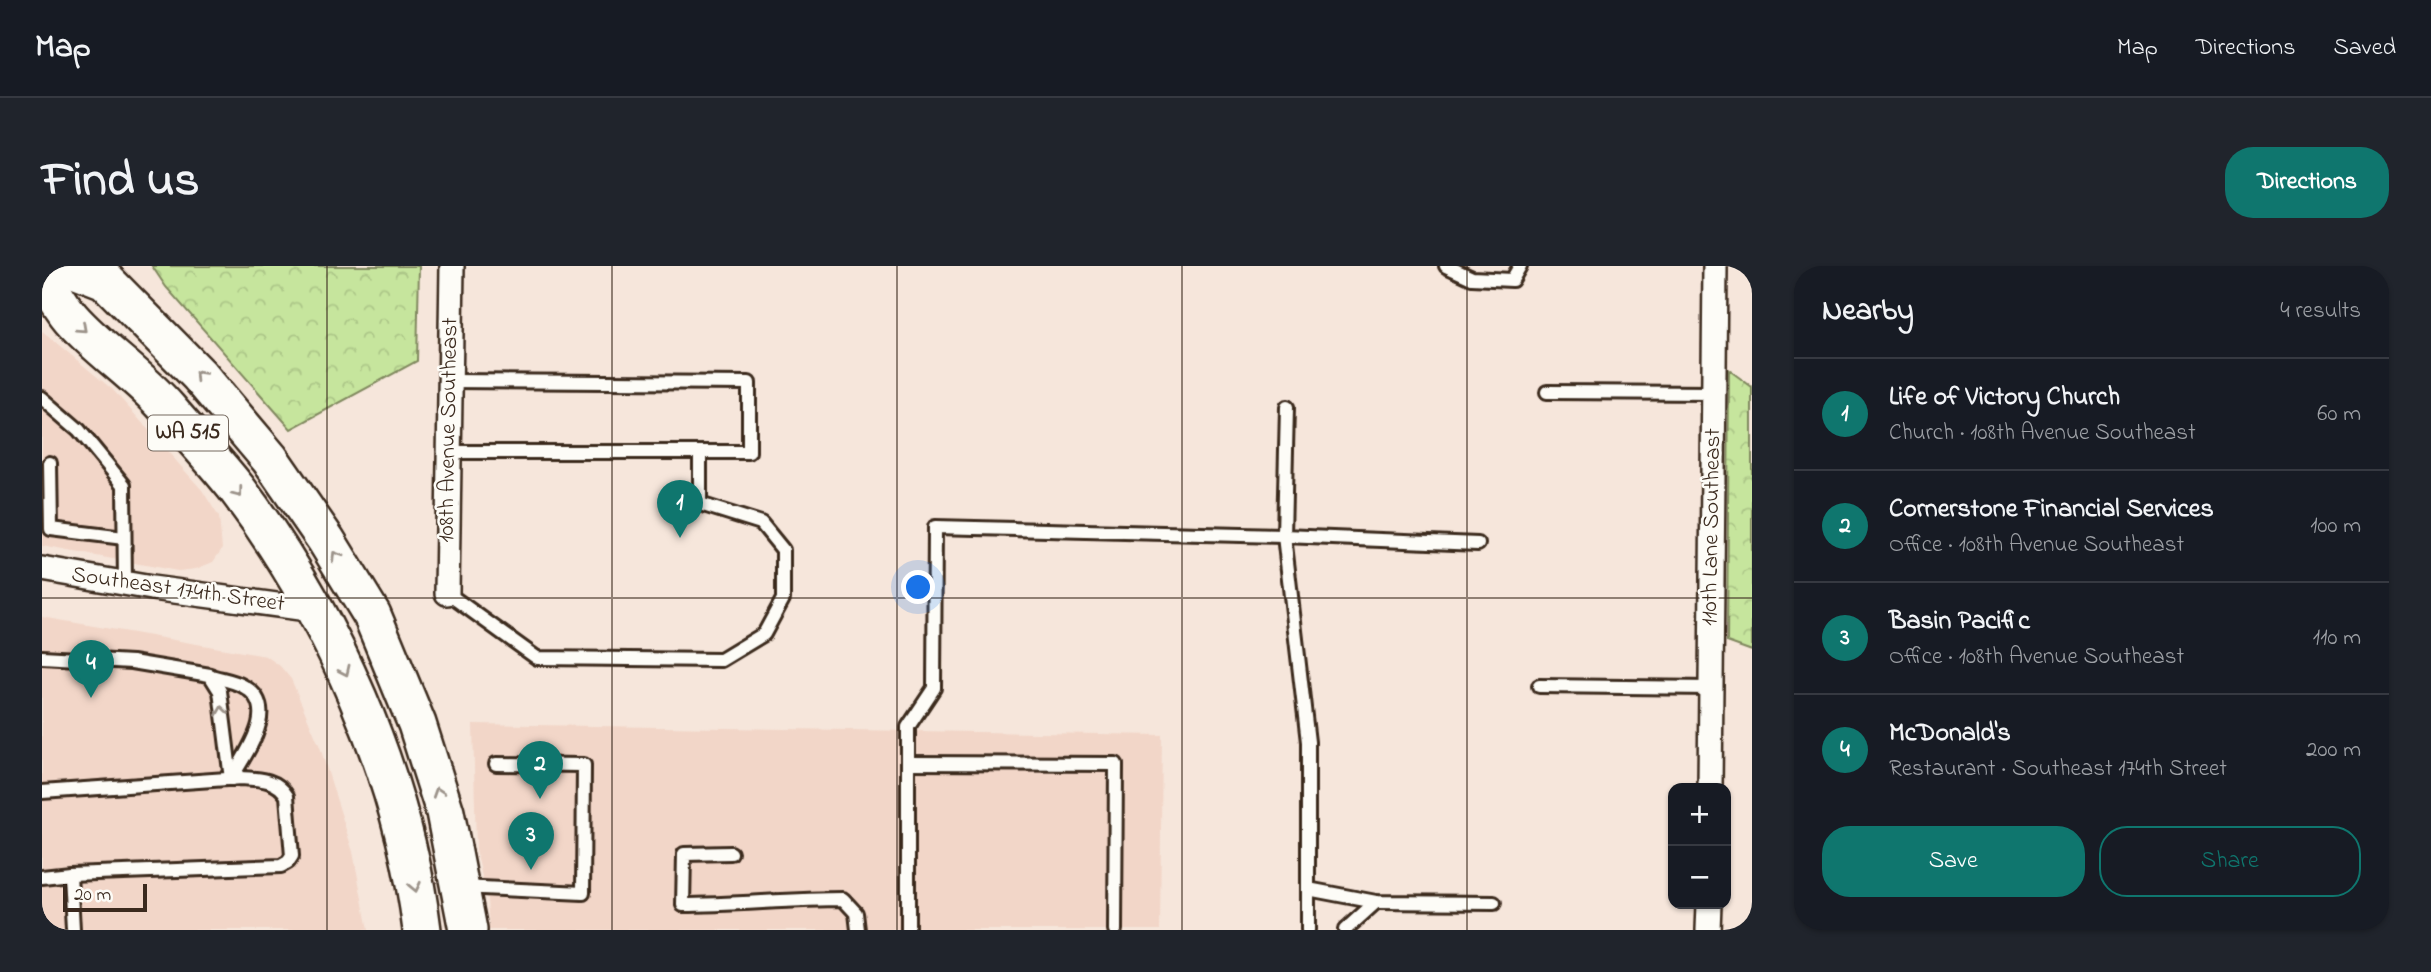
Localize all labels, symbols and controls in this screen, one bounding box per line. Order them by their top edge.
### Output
text: Map [35,24,91,72]
text: Map [2117,31,2158,66]
text: Directions [2196,31,2295,66]
text: Saved [2333,31,2396,66]
text: Find us [42,146,199,218]
button: Directions [2225,147,2389,218]
text: Nearby [1822,290,1914,334]
text: 4 results [2280,295,2361,328]
street label: 108th Avenue Southeast [431,317,467,543]
one-way arrow [74,320,87,332]
one-way arrow [195,370,207,383]
text: Life of Victory Church [1889,379,2120,417]
text: 1 [1841,398,1849,431]
text: 60 m [2317,398,2361,431]
road number: WA 515 [148,416,228,450]
text: Church · 108th Avenue Southeast [1889,417,2196,450]
street label: 110th Lane Southeast [1694,428,1730,626]
pin: 1 [657,480,703,538]
one-way arrow [230,485,243,498]
text: Cornerstone Financial Services [1889,491,2214,529]
text: 2 [1839,510,1851,543]
text: 100 m [2310,510,2361,543]
text: Office · 108th Avenue Southeast [1889,529,2184,562]
one-way arrow [331,551,344,564]
street label: Southeast 174th Street [69,559,287,621]
your location [901,570,935,604]
text: Basin Pacific [1889,603,2030,641]
text: 3 [1840,622,1850,655]
text: 110 m [2313,622,2361,655]
pin: 4 [68,640,114,698]
text: Office · 108th Avenue Southeast [1889,641,2184,674]
one-way arrow [337,664,351,676]
one-way arrow [215,705,230,717]
text: McDonald's [1889,715,2011,753]
text: 4 [1840,734,1850,767]
text: 200 m [2306,734,2361,767]
pin: 2 [517,741,563,799]
text: Restaurant · Southeast 174th Street [1889,753,2227,786]
map controls [1668,783,1731,909]
button: + [1668,783,1731,846]
one-way arrow [432,786,446,798]
pin: 3 [508,812,554,870]
button: Save [1822,826,2085,897]
button: Share [2099,826,2361,897]
button: − [1668,846,1731,909]
scale bar [63,881,147,913]
one-way arrow [407,881,422,893]
text: 20 m [74,882,111,909]

